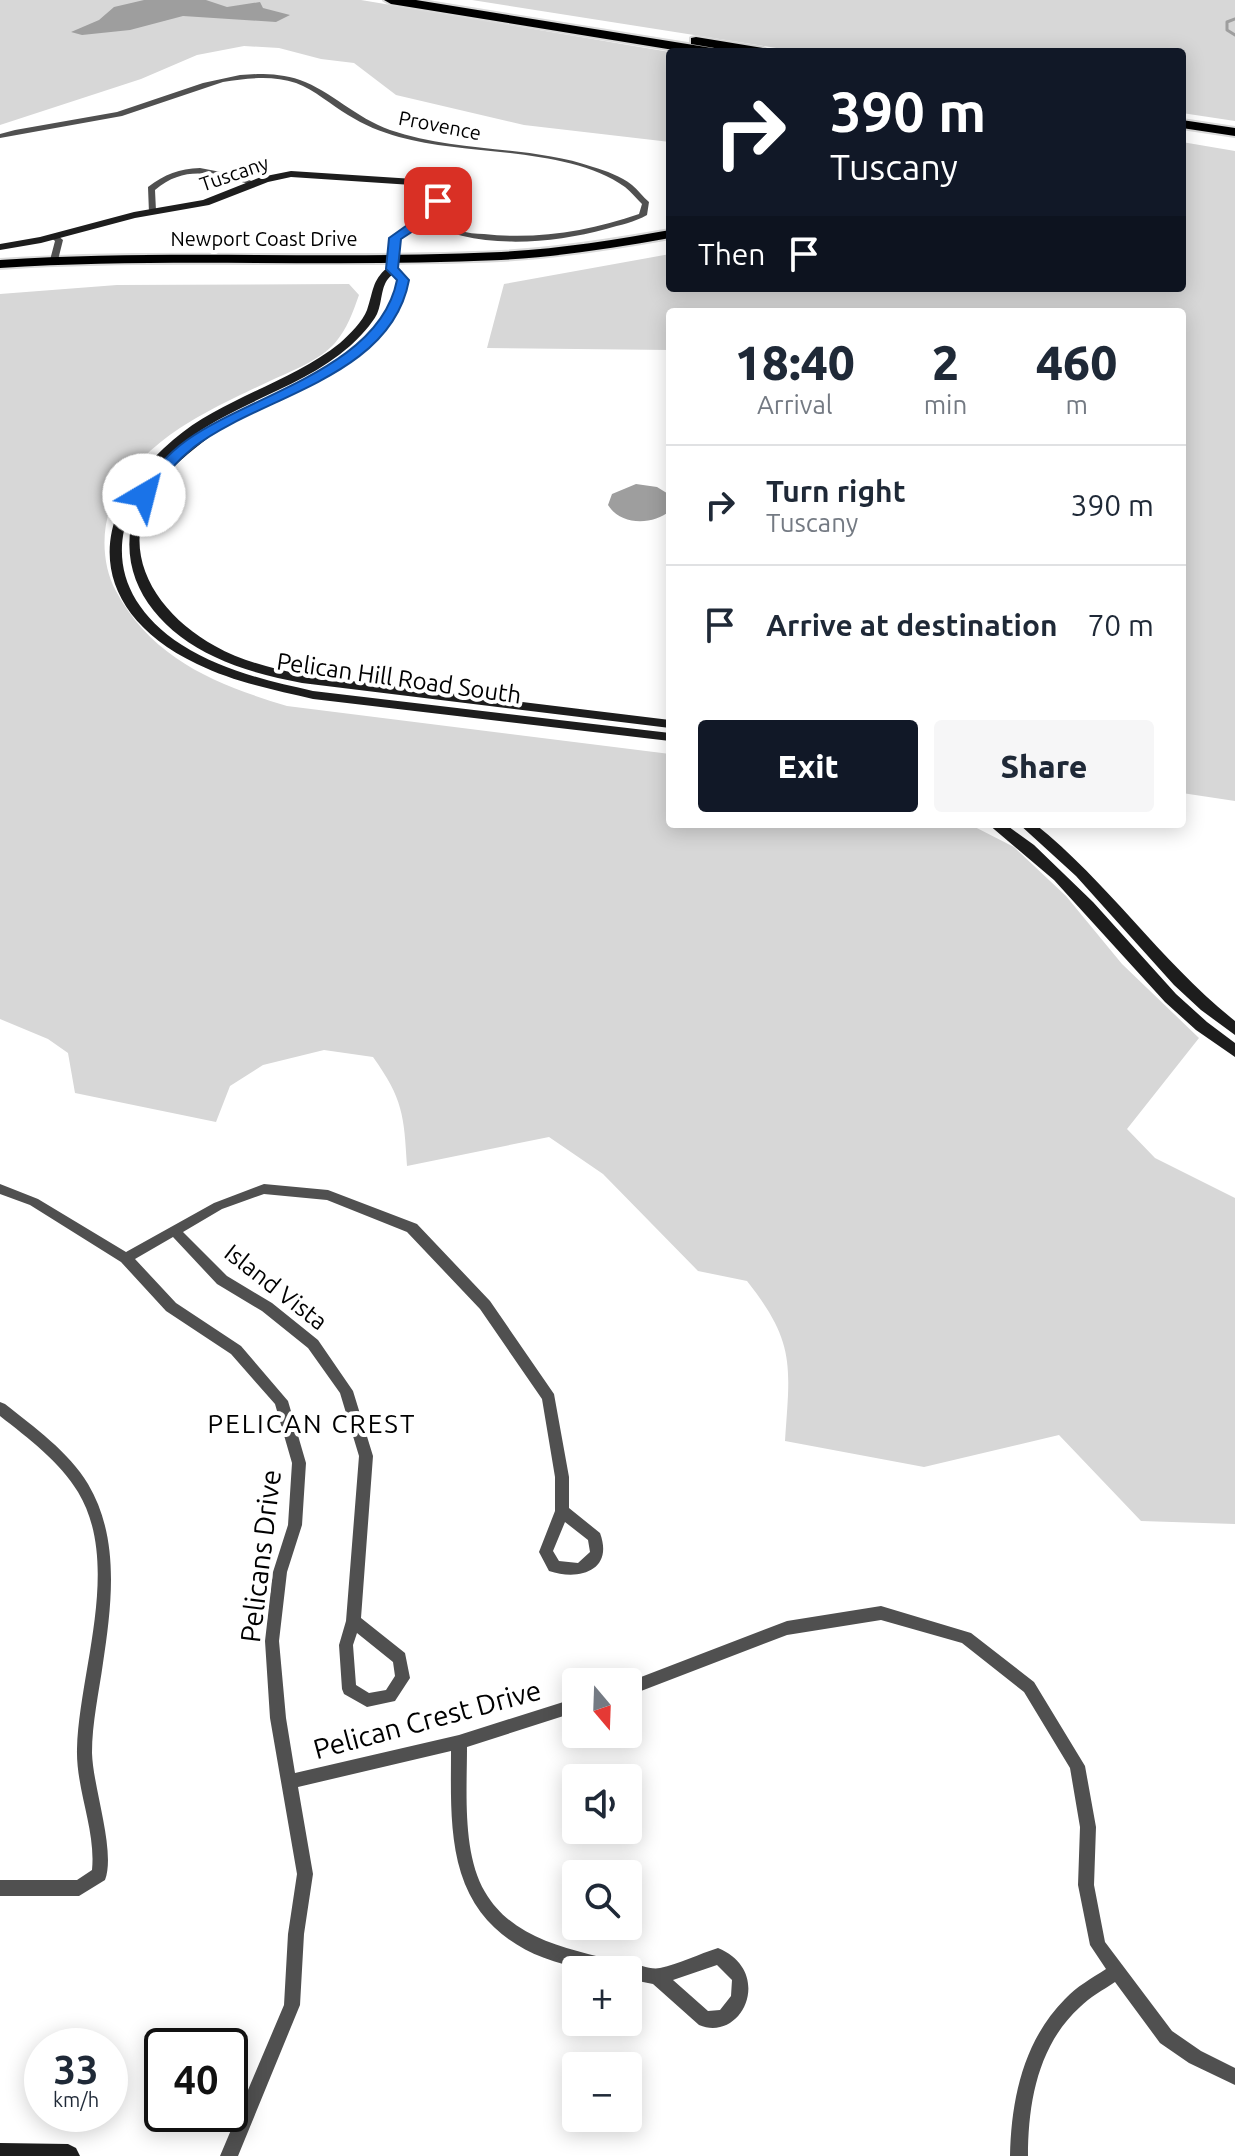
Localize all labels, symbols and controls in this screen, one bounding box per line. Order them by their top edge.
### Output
icon: right [698,80,802,184]
text: 390 m [830,80,986,143]
street label: Provence [397,106,483,144]
text: Tuscany [830,146,958,187]
street label: Tuscany [197,150,272,195]
pin [404,167,472,235]
icon: arrive [416,179,460,223]
street label: Newport Coast Drive [171,227,357,250]
icon: arrive [782,232,826,276]
text: Then [698,237,766,271]
text: 18:40 [735,335,855,389]
text: 2 [932,335,959,389]
text: 460 [1036,335,1117,389]
text: Arrival [757,390,833,419]
text: min [924,390,967,419]
text: m [1065,390,1088,419]
position arrow [102,453,186,537]
text: Turn right [766,474,906,508]
icon: right [698,483,742,527]
text: 390 m [1070,488,1154,522]
text: Tuscany [766,508,858,537]
icon: arrive [698,603,742,647]
text: Arrive at destination [766,608,1058,642]
text: 70 m [1087,608,1154,642]
street label: Pelican Hill Road South [275,647,523,709]
button: Exit [698,720,918,812]
button: Share [934,720,1154,812]
street label: Island Vista [219,1239,333,1335]
district label: PELICAN CREST [208,1409,416,1438]
street label: Pelicans Drive [234,1468,286,1644]
north arrow [562,1668,642,1748]
map controls [562,1668,642,2132]
street label: Pelican Crest Drive [310,1674,544,1764]
button: sound [562,1764,642,1844]
button: search [562,1860,642,1940]
button: + [562,1956,642,2036]
speed limit sign: 40 [144,2028,248,2132]
text: 33 [53,2047,99,2092]
button: − [562,2052,642,2132]
text: km/h [53,2088,99,2111]

